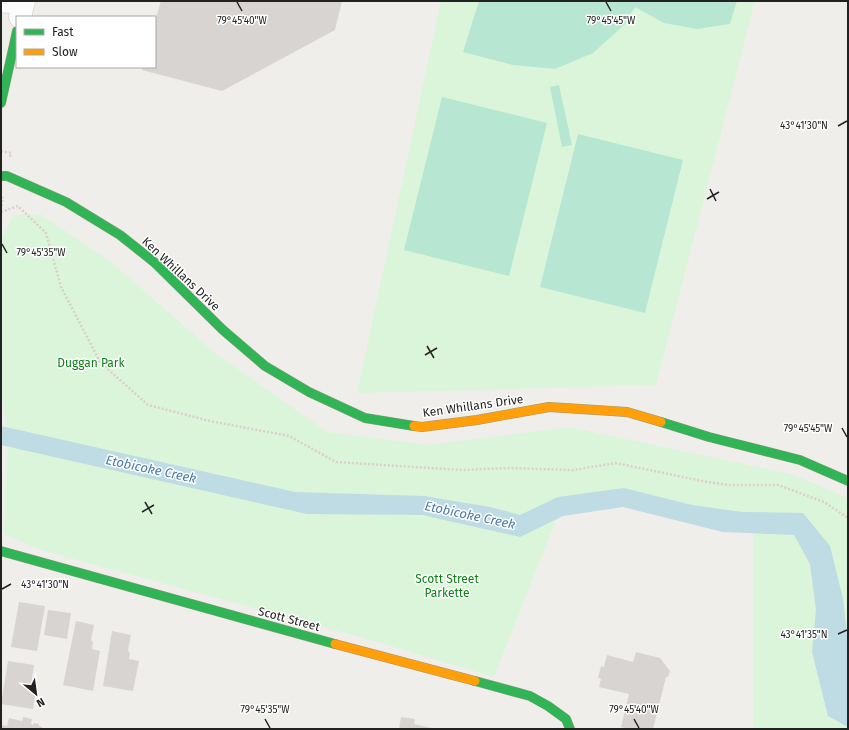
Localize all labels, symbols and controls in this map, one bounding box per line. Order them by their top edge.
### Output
text: 79°45'40"W [217,15,267,27]
text: 79°45'45"W [587,15,636,27]
legend [16,16,156,68]
text: Fast [52,25,74,39]
text: Slow [52,45,78,59]
text: 43°41'30"N [780,120,828,132]
street label: Ken Whillans Drive [139,234,223,314]
text: 79°45'35"W [17,247,66,259]
park label: Duggan Park [57,356,126,370]
street label: Ken Whillans Drive [422,392,524,420]
text: 79°45'45"W [784,423,833,435]
water label: Etobicoke Creek [104,452,198,486]
water label: Etobicoke Creek [423,498,517,532]
park label: Scott Street Parkette [415,572,479,600]
text: 43°41'30"N [21,579,69,591]
street label: Scott Street [257,604,322,634]
text: 43°41'35"N [780,629,828,641]
north arrow [16,674,56,714]
text: N [34,695,47,710]
text: 79°45'35"W [241,704,290,716]
text: 79°45'40"W [609,704,659,716]

